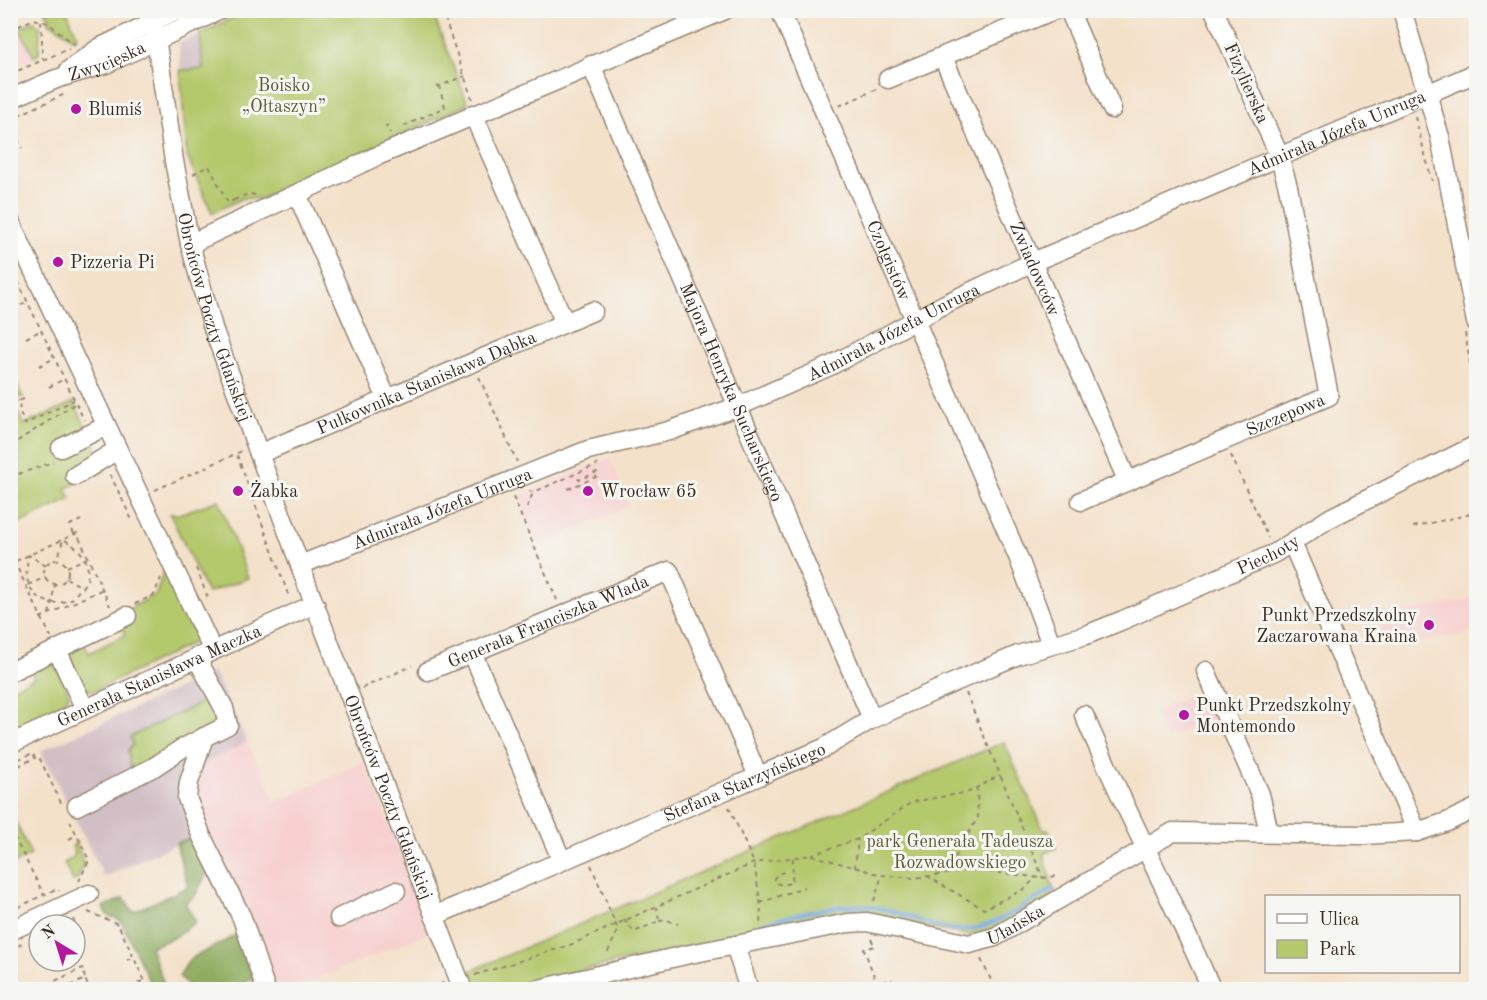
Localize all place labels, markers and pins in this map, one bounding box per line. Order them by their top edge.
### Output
place label: Blumiś [88,101,142,119]
marker: Blumiś [69,102,83,116]
place label: Pizzeria Pi [70,254,155,272]
marker: Pizzeria Pi [51,255,65,269]
place label: Żabka [250,480,298,501]
place label: Wrocław 65 [600,483,697,501]
marker: Żabka [231,484,245,498]
marker: Wrocław 65 [581,484,595,498]
place label: Punkt Przedszkolny Zaczarowana Kraina [1256,607,1417,646]
marker: Punkt Przedszkolny Zaczarowana Kraina [1422,618,1436,632]
place label: Punkt Przedszkolny Montemondo [1196,697,1352,736]
marker: Punkt Przedszkolny Montemondo [1177,708,1191,722]

